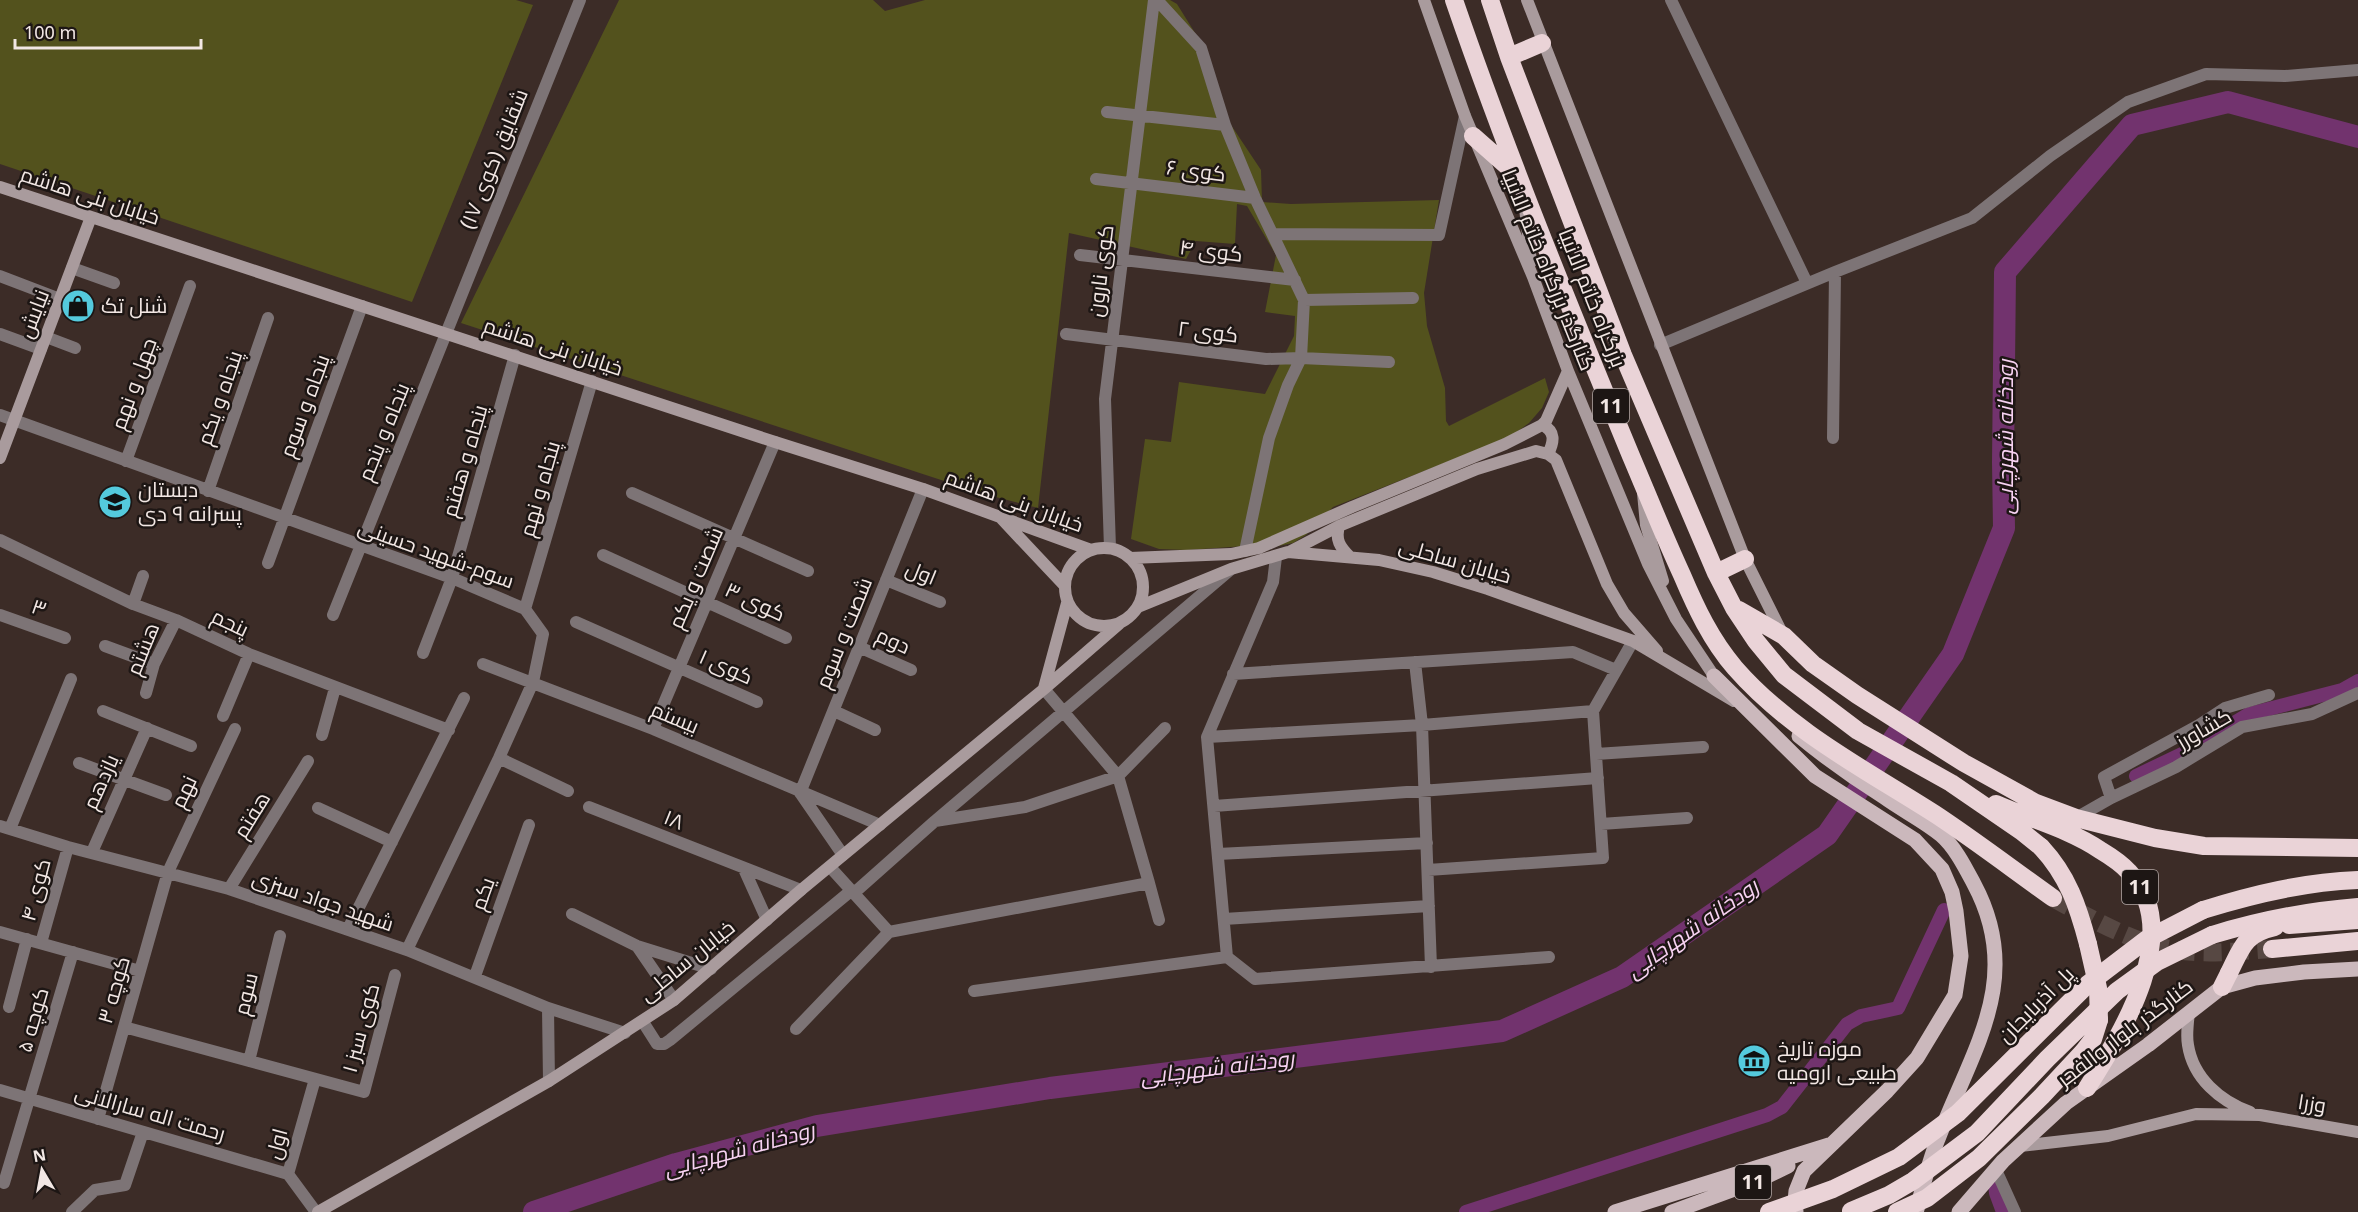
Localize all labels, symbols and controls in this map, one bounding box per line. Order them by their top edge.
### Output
scale bar [15,12,201,50]
text: 100 m [24,20,76,44]
street label: شقایق (کوی ۱۷) [452,84,534,233]
street label: کوی ۶ [1165,152,1227,188]
street label: خیابان بنی هاشم [17,159,164,232]
street label: کنارگذر بزرگراه خاتم الانبیا [1496,166,1600,374]
street label: کوی نارون [1080,223,1120,318]
street label: بزرگراه خاتم الانبیا [1553,225,1631,371]
street label: کوی ۴ [1178,232,1244,268]
street label: نیایش [11,285,55,342]
shop icon: شنل تک [60,288,96,324]
place label: شنل تک [101,291,167,319]
street label: خیابان بنی هاشم [480,310,627,383]
street label: کوی ۲ [1176,313,1240,349]
street label: چهل و نهم [104,334,164,434]
street label: پنجاه و یکم [190,346,249,449]
street label: پنجاه و سوم [272,350,337,461]
water label: رودخانه شهرچایی [1989,358,2020,514]
street label: پنجاه و پنجم [351,378,417,485]
road number: 11 [1593,389,1629,423]
street label: پنجاه و هفتم [435,401,494,520]
street label: پنجاه و نهم [512,437,567,540]
street label: خیابان بنی هاشم [941,462,1087,539]
place label: دبستان پسرانه ۹ دی [138,475,242,528]
school or university icon: دبستان پسرانه ۹ دی [97,484,133,520]
street label: سوم-شهید حسینی [354,512,518,595]
street label: شصت و یکم [661,522,730,633]
street label: خیابان ساحلی [1396,531,1515,589]
street label: اول [902,553,941,591]
street label: شصت و سوم [808,573,879,693]
street label: کوی ۳ [721,575,790,627]
street label: ۳ [28,592,51,623]
street label: پنجم [207,601,254,644]
street label: هشتم [119,618,166,680]
street label: دوم [871,620,915,661]
street label: کوی ۱ [695,642,758,690]
street label: بیستم [647,694,704,741]
street label: کشاورز [2170,701,2236,756]
street label: یازدهم [75,749,126,814]
street label: نهم [163,771,204,813]
street label: هفتم [226,786,277,844]
street label: ۱۸ [660,802,689,836]
street label: کوی ۴ [13,855,57,924]
street label: شهید جواد سبزی [249,863,398,937]
water label: رودخانه شهرچایی [1619,870,1765,985]
road number: 11 [2122,870,2158,904]
street label: یکم [463,873,502,914]
street label: خیابان ساحلی [633,913,740,1007]
street label: کوچه ۳ [90,953,137,1027]
street label: پل آذربایجان [1991,960,2081,1049]
street label: سوم [226,970,265,1018]
street label: کنارگذر بلوار والفجر [2050,972,2198,1093]
street label: کوی سبز ۱ [335,980,385,1075]
street label: کوچه ۵ [9,984,56,1056]
place label: موزه تاریخ طبیعی ارومیه [1777,1034,1897,1086]
water label: رودخانه شهرچایی [1138,1042,1297,1091]
museum icon: موزه تاریخ طبیعی ارومیه [1736,1043,1772,1079]
street label: رحمت اله سارالانی [72,1077,229,1147]
street label: وزرا [2296,1087,2328,1119]
water label: رودخانه شهرچایی [660,1113,819,1184]
street label: اول [258,1125,294,1162]
north arrow [12,1140,72,1200]
text: N [31,1143,48,1167]
road number: 11 [1735,1165,1771,1199]

